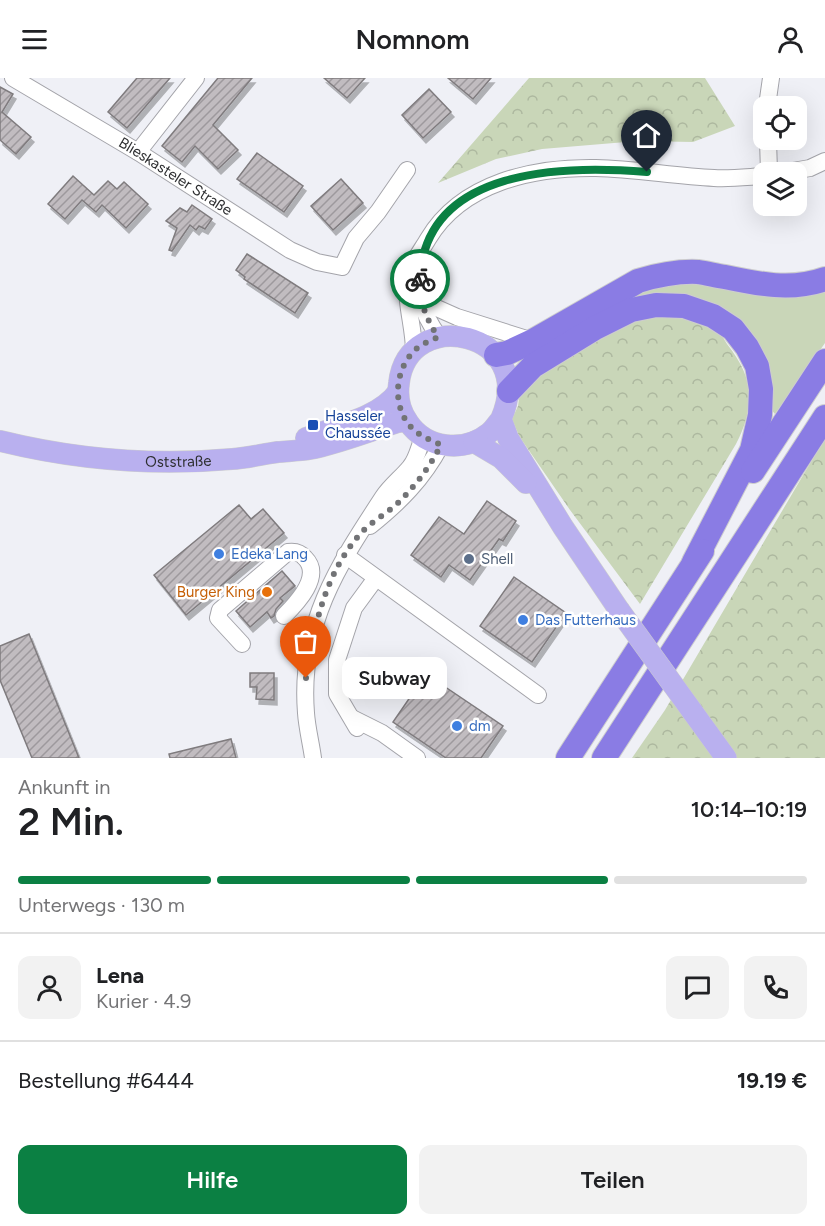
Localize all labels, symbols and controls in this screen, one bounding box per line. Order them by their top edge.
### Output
icon: menu [18,23,51,56]
text: Nomnom [355,23,470,56]
icon: person [774,23,807,56]
map controls [753,96,807,216]
button: locate [753,96,807,150]
pin [621,110,672,172]
icon: home [630,119,663,152]
street label: Blieskasteler Straße [115,134,236,219]
button: layers [753,162,807,216]
courier [390,249,450,309]
icon: bike [404,263,437,296]
place label: Hasseler Chaussée [325,407,391,442]
marker: Hasseler Chaussée [306,418,320,432]
street label: Oststraße [145,452,212,471]
place label: Edeka Lang [231,545,308,563]
marker: Edeka Lang [212,547,226,561]
place label: Shell [481,550,513,568]
marker: Shell [462,552,476,566]
place label: Burger King [177,583,255,601]
marker: Burger King [260,585,274,599]
place label: Das Futterhaus [535,611,636,629]
marker: Das Futterhaus [516,613,530,627]
pin [280,616,331,678]
icon: bag [289,625,322,658]
callout: Subway [342,657,447,699]
text: Subway [358,666,431,690]
place label: dm [469,717,491,735]
marker: dm [450,719,464,733]
text: Ankunft in [18,775,110,799]
text: 10:14–10:19 [691,796,807,823]
text: 2 Min. [18,798,124,845]
text: Unterwegs · 130 m [18,893,185,917]
button: person [18,956,81,1019]
button: chat [666,956,729,1019]
button: phone [744,956,807,1019]
text: Lena [96,962,144,989]
text: Kurier · 4.9 [96,989,191,1013]
text: Bestellung #6444 [18,1067,194,1094]
text: 19.19 € [737,1067,807,1094]
button: Hilfe [18,1145,407,1214]
button: Teilen [419,1145,807,1214]

